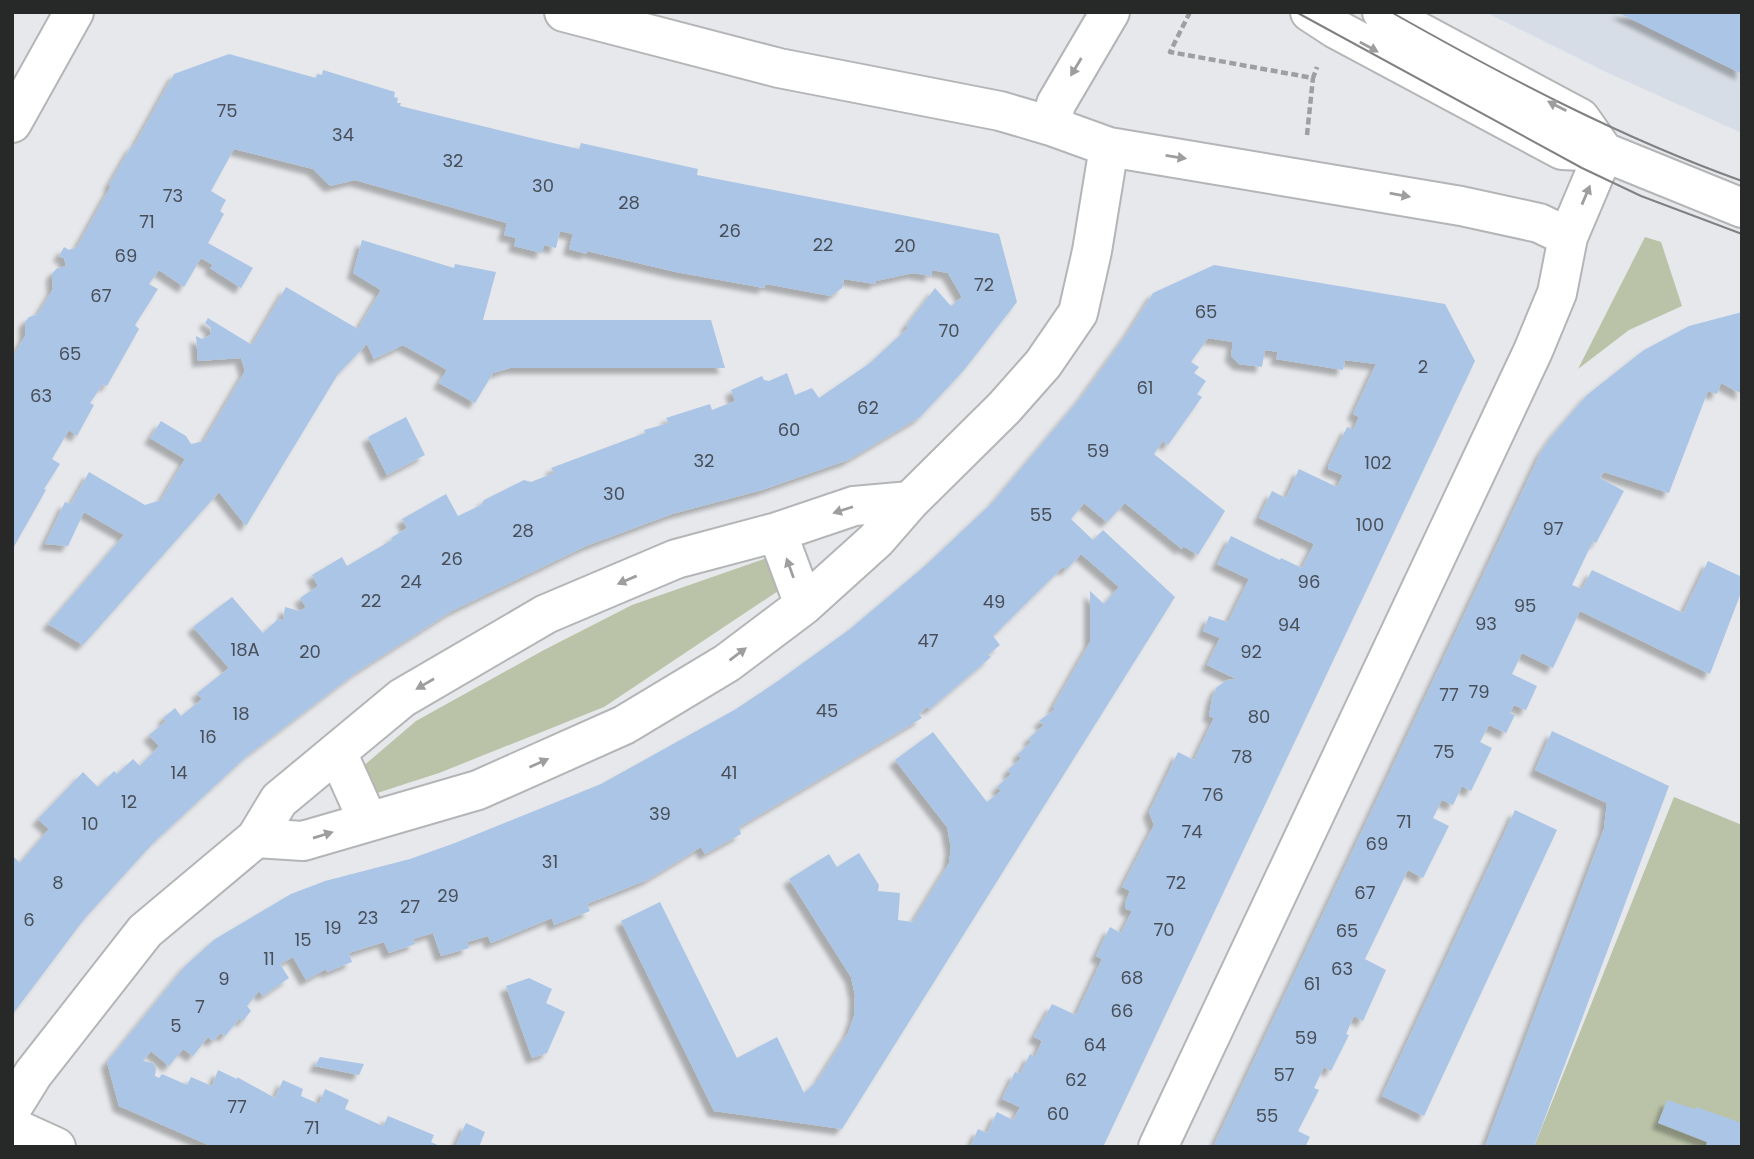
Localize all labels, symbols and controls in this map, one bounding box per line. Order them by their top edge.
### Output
one-way arrow [1359,40,1379,52]
one-way arrow [1070,58,1083,77]
house number: 75 [216,98,238,123]
one-way arrow [1547,101,1567,112]
house number: 34 [332,122,354,147]
house number: 32 [443,148,463,173]
one-way arrow [1165,152,1187,163]
house number: 30 [532,173,554,198]
house number: 73 [163,183,183,208]
one-way arrow [1581,184,1592,205]
house number: 28 [618,190,640,215]
one-way arrow [1389,190,1411,201]
house number: 71 [139,209,155,234]
house number: 26 [719,218,741,243]
house number: 22 [813,232,833,257]
house number: 20 [894,233,916,258]
house number: 69 [115,243,137,268]
house number: 72 [974,272,994,297]
house number: 67 [90,283,112,308]
house number: 65 [1195,299,1217,324]
house number: 70 [938,318,960,343]
house number: 65 [59,341,81,366]
house number: 2 [1418,354,1428,379]
house number: 61 [1136,375,1154,400]
house number: 63 [30,383,52,408]
house number: 62 [857,395,879,420]
house number: 60 [778,417,800,442]
house number: 59 [1087,438,1109,463]
house number: 32 [694,448,714,473]
house number: 102 [1364,450,1392,475]
house number: 30 [603,481,625,506]
house number: 55 [1030,502,1052,527]
one-way arrow [832,505,853,516]
house number: 100 [1356,512,1384,537]
house number: 97 [1542,516,1564,541]
house number: 28 [512,518,534,543]
house number: 26 [441,546,463,571]
one-way arrow [784,558,795,579]
house number: 24 [400,569,422,594]
house number: 96 [1298,569,1320,594]
one-way arrow [616,575,637,586]
house number: 22 [361,588,381,613]
house number: 49 [983,589,1005,614]
house number: 95 [1514,593,1536,618]
house number: 93 [1475,611,1497,636]
house number: 94 [1278,612,1300,637]
house number: 47 [917,628,939,653]
house number: 18A [230,637,260,662]
house number: 20 [299,639,321,664]
house number: 92 [1240,639,1262,664]
one-way arrow [729,648,747,662]
one-way arrow [415,678,435,690]
house number: 79 [1468,679,1490,704]
house number: 77 [1439,682,1459,707]
house number: 45 [816,698,838,723]
house number: 18 [232,701,250,726]
house number: 80 [1248,704,1270,729]
house number: 16 [199,724,217,749]
house number: 75 [1433,739,1455,764]
house number: 78 [1231,744,1253,769]
one-way arrow [529,757,549,769]
house number: 14 [170,760,188,785]
house number: 41 [720,760,738,785]
house number: 76 [1202,782,1224,807]
house number: 12 [121,789,137,814]
house number: 39 [649,801,671,826]
house number: 71 [1396,809,1412,834]
house number: 10 [81,811,99,836]
house number: 74 [1181,819,1203,844]
one-way arrow [313,829,334,839]
house number: 69 [1366,831,1388,856]
house number: 31 [542,849,558,874]
house number: 8 [52,870,64,895]
house number: 72 [1166,870,1186,895]
house number: 67 [1354,880,1376,905]
house number: 29 [437,883,459,908]
house number: 27 [400,894,420,919]
house number: 23 [358,905,378,930]
house number: 6 [23,907,35,932]
house number: 19 [324,915,342,940]
house number: 70 [1153,917,1175,942]
house number: 65 [1336,918,1358,943]
house number: 15 [294,927,312,952]
house number: 11 [263,946,275,971]
house number: 63 [1331,956,1353,981]
house number: 68 [1121,965,1143,990]
house number: 9 [218,966,230,991]
house number: 61 [1303,971,1321,996]
house number: 7 [195,994,205,1019]
house number: 66 [1111,998,1133,1023]
house number: 5 [170,1013,182,1038]
house number: 59 [1295,1025,1317,1050]
house number: 64 [1084,1032,1106,1057]
house number: 57 [1273,1062,1295,1087]
house number: 62 [1065,1067,1087,1092]
house number: 77 [227,1094,247,1119]
house number: 60 [1047,1101,1069,1126]
house number: 55 [1256,1103,1278,1128]
house number: 71 [304,1115,320,1140]

